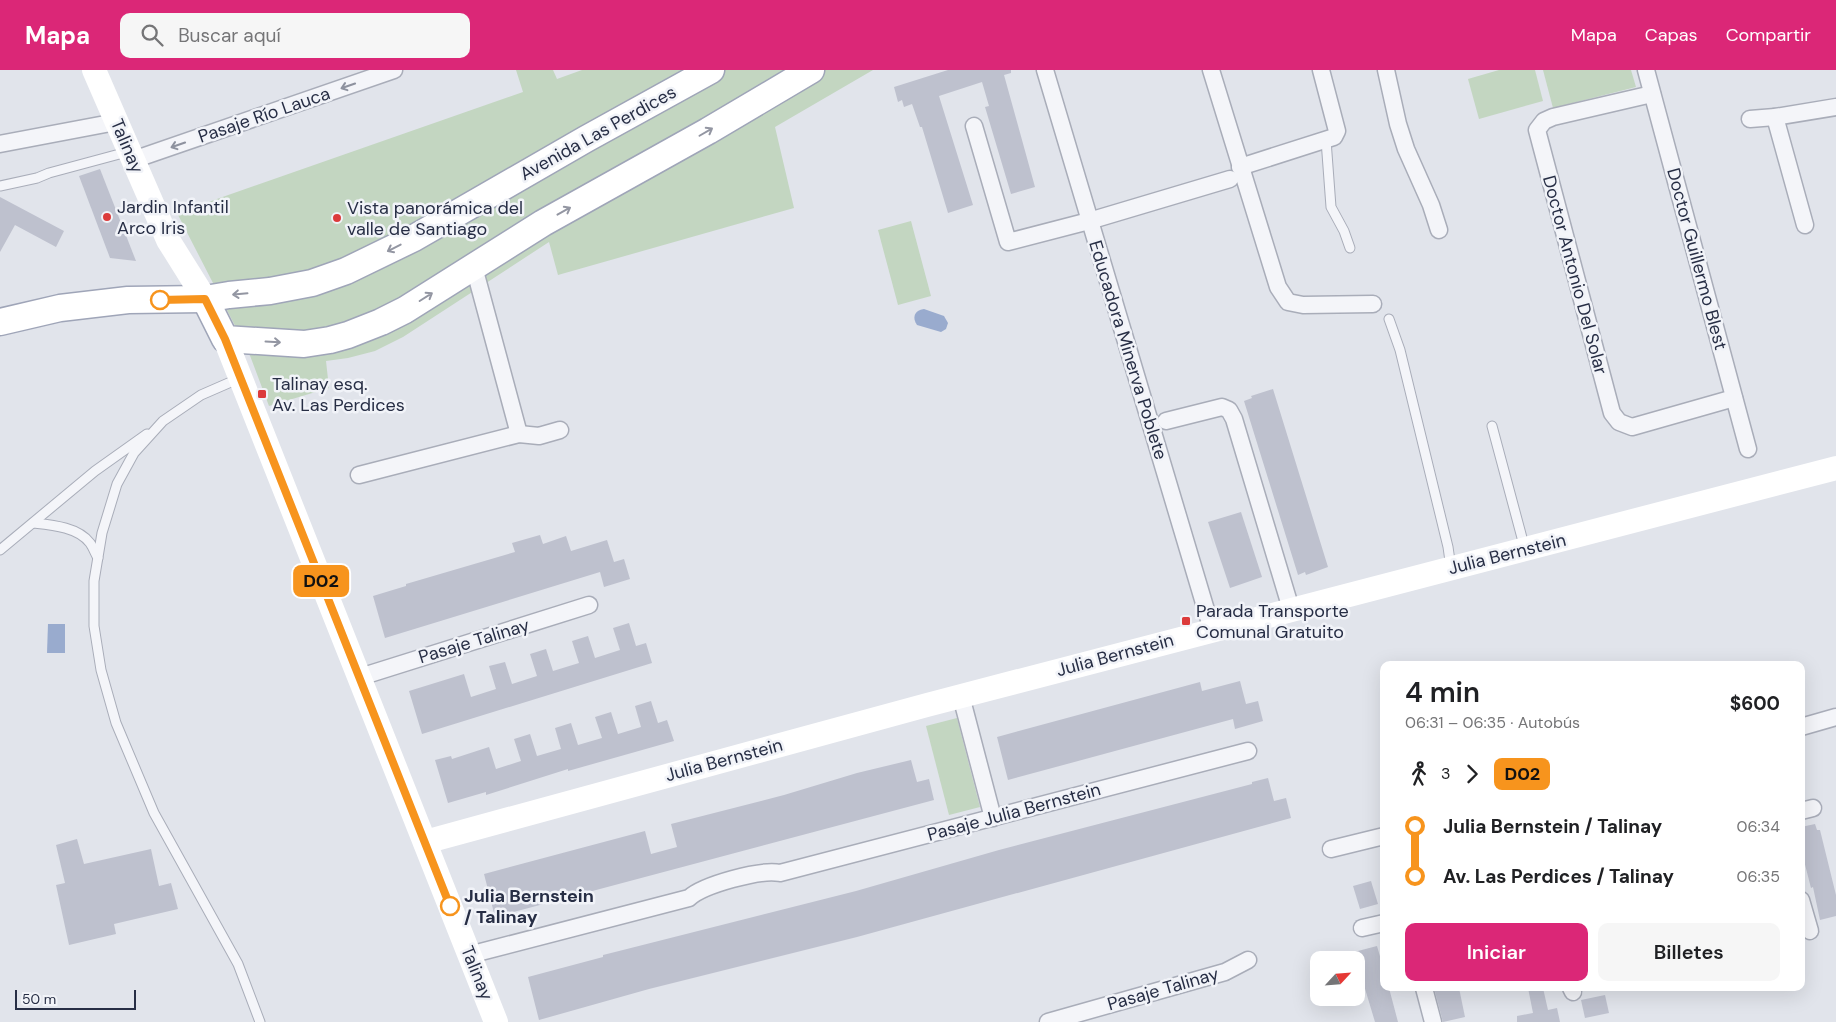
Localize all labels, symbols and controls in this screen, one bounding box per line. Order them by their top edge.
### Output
search box [120,13,470,58]
text: Mapa [25,20,90,51]
icon: search [138,21,166,49]
text: Buscar aquí [178,23,281,48]
text: Mapa [1571,23,1617,47]
text: Capas [1645,23,1698,47]
text: Compartir [1726,23,1811,47]
street label: Avenida Las Perdices [515,80,681,186]
street label: Pasaje Río Lauca [195,81,333,149]
one-way arrow [341,82,357,91]
street label: Talinay [105,115,149,177]
one-way arrow [698,127,713,137]
one-way arrow [171,141,186,150]
street label: Doctor Guillermo Blest [1661,165,1733,353]
street label: Doctor Antonio Del Solar [1537,173,1613,377]
place label: Jardin Infantil Arco Iris [117,195,229,240]
place label: Vista panorámica del valle de Santiago [347,196,523,241]
one-way arrow [556,206,571,215]
marker: Jardin Infantil Arco Iris [101,211,113,223]
marker: Vista panorámica del valle de Santiago [331,212,343,224]
street label: Educadora Minerva Poblete [1083,237,1173,463]
one-way arrow [387,244,402,253]
one-way arrow [232,289,248,298]
unlabelled marker [150,290,170,310]
one-way arrow [418,292,432,302]
one-way arrow [265,338,281,347]
place label: Talinay esq. Av. Las Perdices [272,372,405,417]
marker: Talinay esq. Av. Las Perdices [256,388,268,400]
street label: Julia Bernstein [1446,528,1568,580]
line badge: D02 [292,565,350,597]
text: D02 [303,569,339,593]
place label: Parada Transporte Comunal Gratuito [1196,599,1349,644]
street label: Pasaje Talinay [416,613,532,669]
marker: Parada Transporte Comunal Gratuito [1180,615,1192,627]
street label: Julia Bernstein [1054,628,1176,682]
text: 4 min [1405,674,1480,711]
text: $600 [1730,691,1780,716]
text: 06:31 – 06:35 · Autobús [1405,712,1580,733]
street label: Julia Bernstein [663,733,785,787]
icon: walk [1405,760,1433,788]
icon: forward [1458,760,1486,788]
text: D02 [1504,762,1540,786]
text: 3 [1441,763,1450,784]
street label: Pasaje Julia Bernstein [925,777,1103,847]
text: Julia Bernstein / Talinay [1443,814,1662,839]
text: 06:34 [1737,816,1780,837]
text: Av. Las Perdices / Talinay [1443,864,1674,889]
text: 06:35 [1737,866,1780,887]
place label: Julia Bernstein / Talinay [464,884,594,929]
marker: Julia Bernstein / Talinay [440,896,460,916]
button: Iniciar [1405,923,1588,981]
button: Billetes [1598,923,1780,981]
street label: Talinay [455,942,499,1004]
north arrow [1310,951,1365,1006]
map controls [1310,951,1365,1006]
street label: Pasaje Talinay [1105,962,1221,1016]
scale bar [15,987,136,1010]
text: 50 m [22,990,56,1008]

